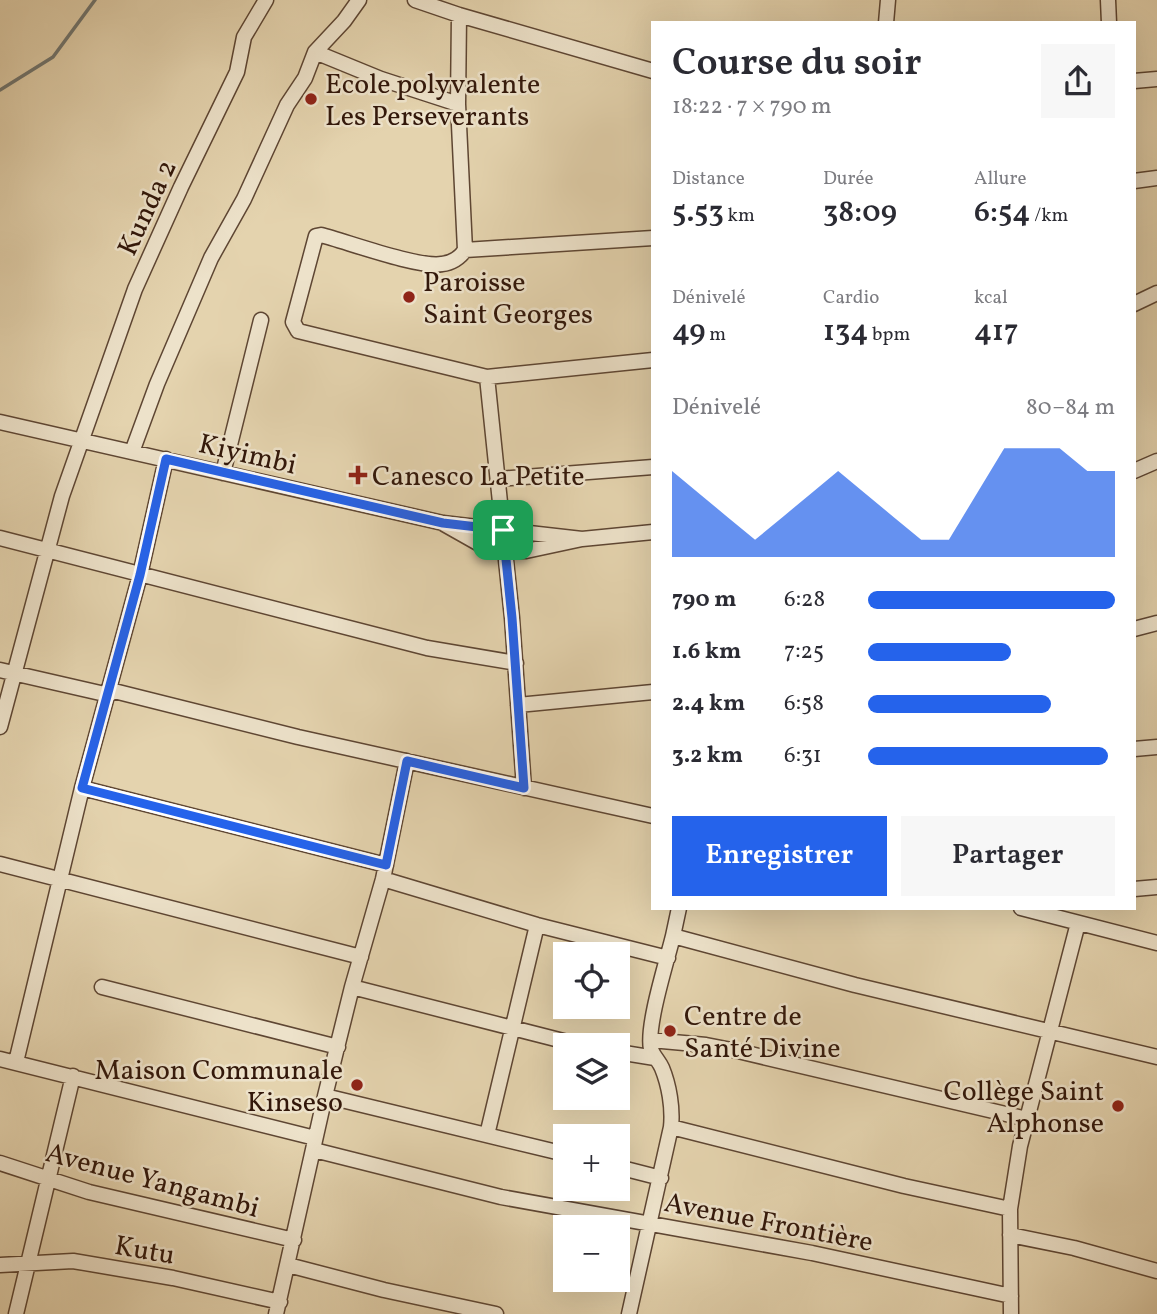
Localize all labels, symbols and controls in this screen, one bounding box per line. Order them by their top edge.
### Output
text: Course du soir [672,38,922,91]
button: share [1041,44,1115,118]
place label: Ecole polyvalente Les Perseverants [325,66,540,137]
marker: Ecole polyvalente Les Perseverants [303,91,319,107]
text: 18:22 · 7 × 790 m [672,91,832,123]
street label: Kunda 2 [109,154,187,262]
text: Distance [672,166,745,192]
text: Durée [823,166,874,192]
text: Allure [974,166,1026,192]
text: 5.53 [672,192,724,234]
text: 38:09 [823,192,897,234]
text: 6:54 [974,192,1030,234]
text: km [724,203,755,229]
text: /km [1030,203,1068,229]
place label: Paroisse Saint Georges [423,264,593,335]
text: Dénivelé [672,285,745,311]
text: Cardio [823,285,879,311]
text: kcal [974,285,1008,311]
marker: Paroisse Saint Georges [401,289,417,305]
text: 49 [672,311,706,353]
text: 134 [823,311,868,353]
text: 417 [974,311,1018,353]
text: m [706,322,726,348]
text: bpm [868,322,910,348]
text: Dénivelé [672,392,761,424]
text: 80–84 m [1026,392,1115,424]
street label: Kiyimbi [195,425,300,486]
place label: Canesco La Petite [372,458,585,497]
marker: Canesco La Petite [350,467,366,483]
pin [473,500,533,560]
icon: arrive [484,511,522,549]
text: 790 m [672,584,736,616]
text: 6:28 [784,584,825,616]
text: 1.6 km [672,636,741,668]
text: 7:25 [784,636,824,668]
text: 2.4 km [672,688,745,720]
text: 6:58 [784,688,824,720]
text: 3.2 km [672,740,743,772]
text: 6:31 [784,740,822,772]
button: Enregistrer [672,816,887,896]
button: Partager [901,816,1115,896]
map controls [553,942,630,1292]
button: locate [553,942,630,1019]
place label: Centre de Santé Divine [684,998,841,1069]
marker: Centre de Santé Divine [662,1023,678,1039]
button: layers [553,1033,630,1110]
place label: Maison Communale Kinseso [95,1052,343,1123]
place label: Collège Saint Alphonse [944,1073,1104,1144]
marker: Maison Communale Kinseso [349,1077,365,1093]
marker: Collège Saint Alphonse [1110,1098,1126,1114]
button: + [553,1124,630,1201]
street label: Avenue Yangambi [41,1134,263,1229]
street label: Avenue Frontière [661,1184,876,1263]
button: − [553,1215,630,1292]
street label: Kutu [111,1227,178,1276]

